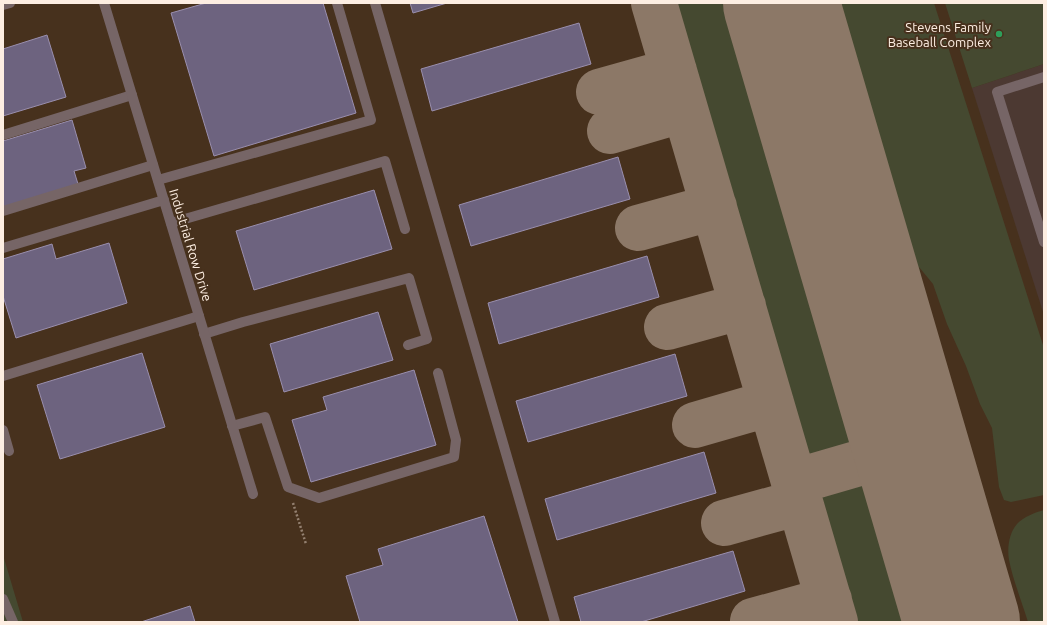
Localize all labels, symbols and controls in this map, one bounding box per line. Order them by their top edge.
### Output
place label: Stevens Family Baseball Complex [888,20,991,49]
marker: Stevens Family Baseball Complex [994,29,1004,39]
street label: Industrial Row Drive [167,187,215,303]

